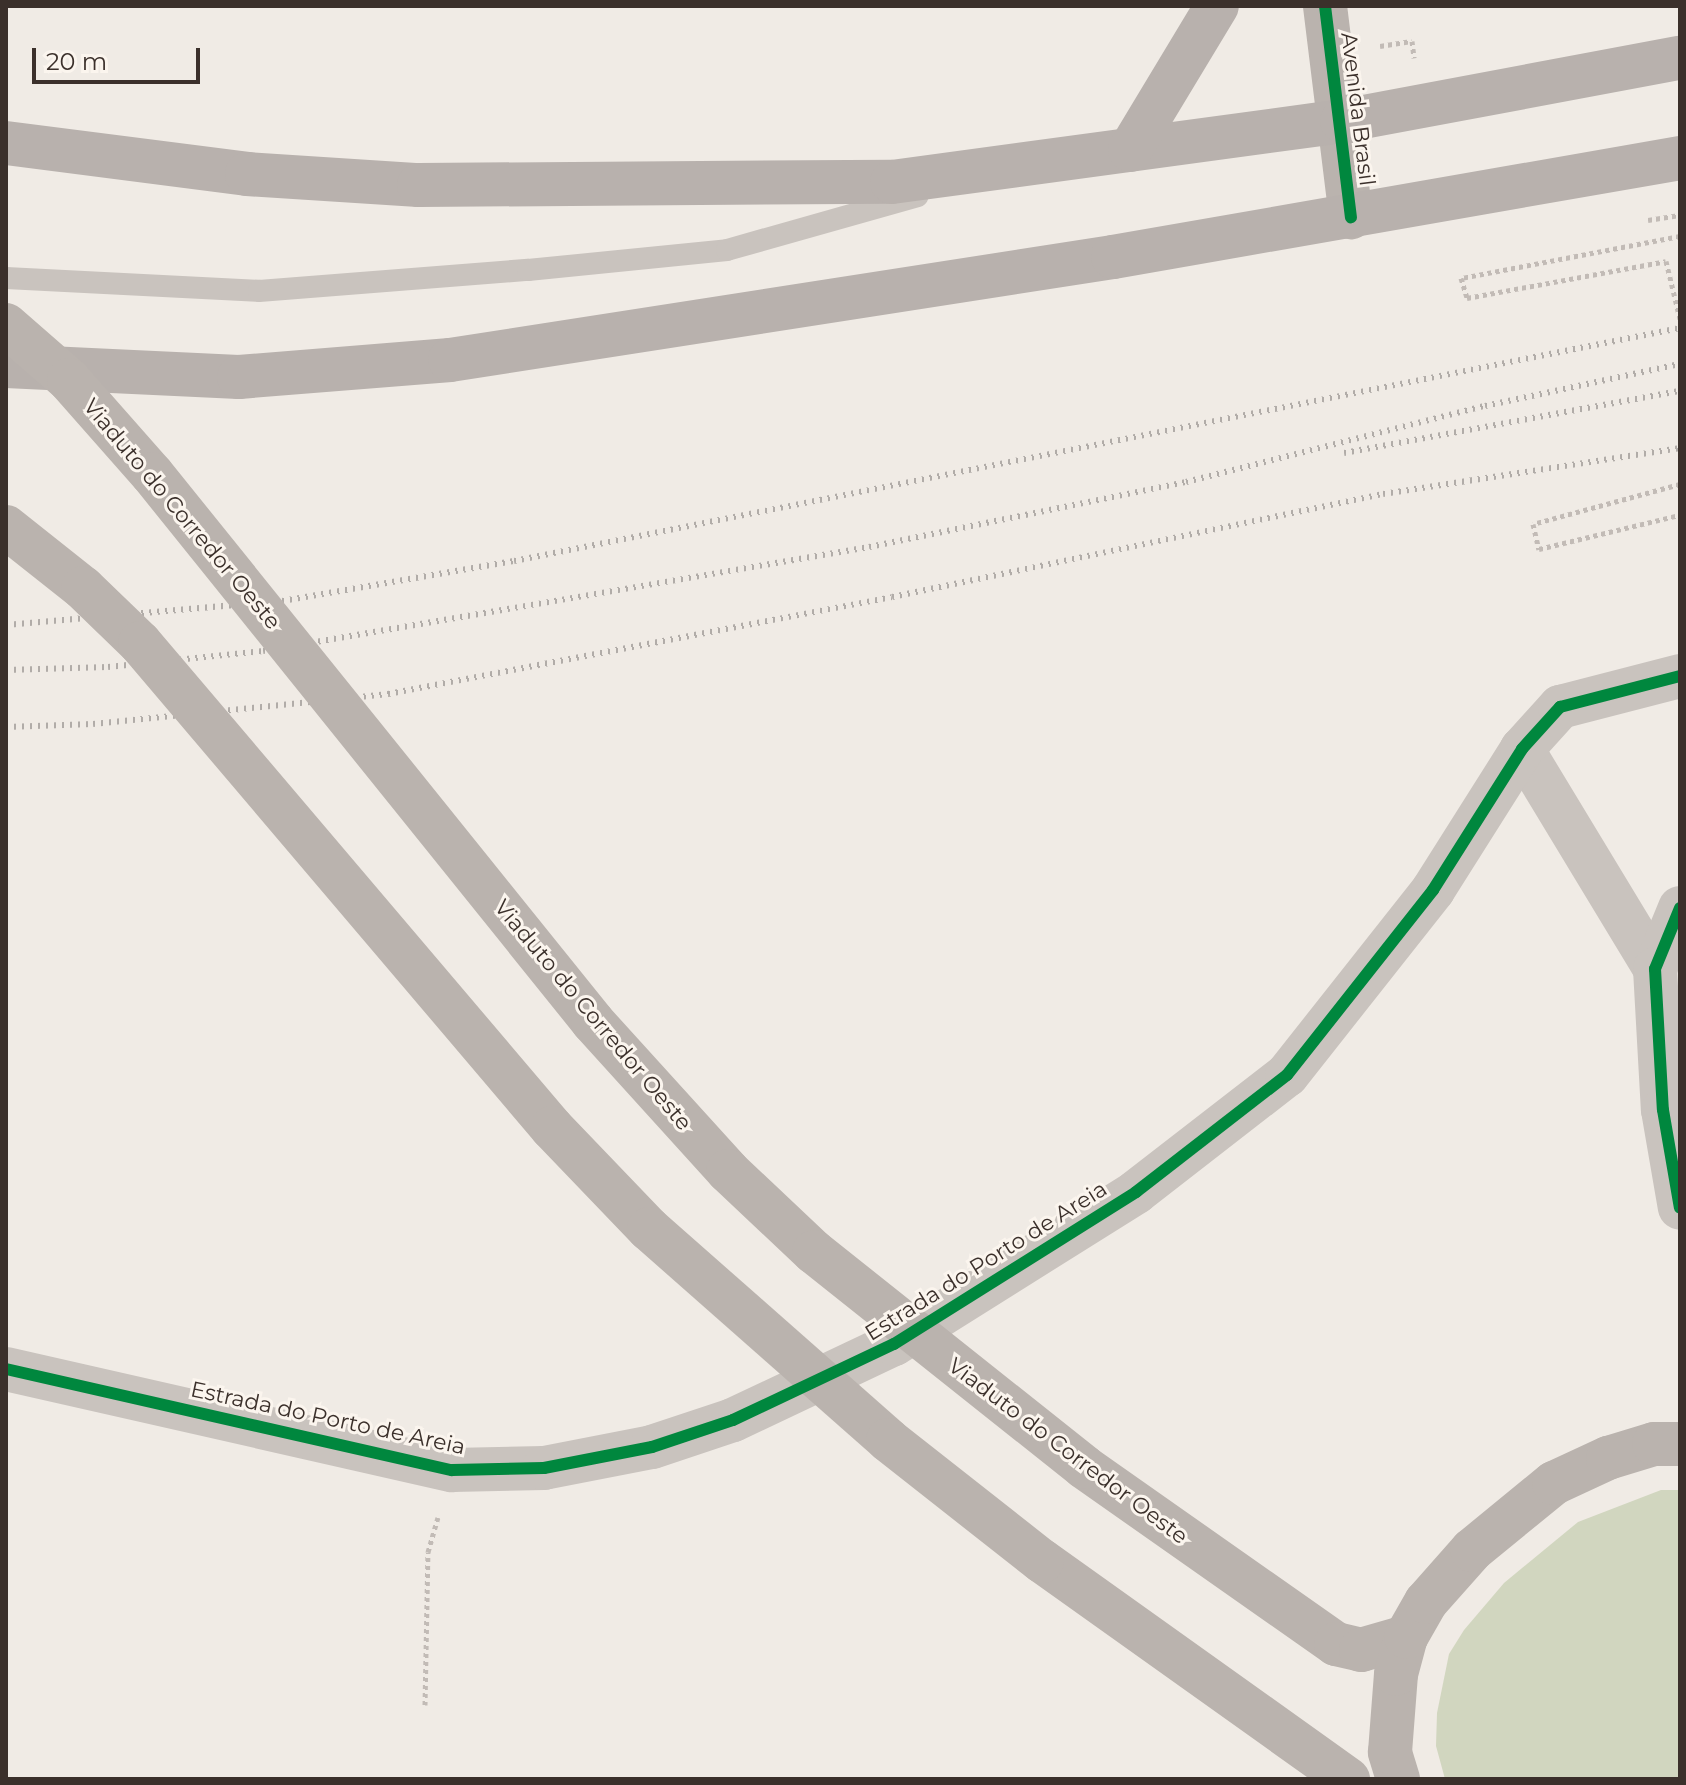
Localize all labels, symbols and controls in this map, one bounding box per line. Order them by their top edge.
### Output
street label: Avenida Brasil [1335,31,1381,187]
scale bar [36,32,204,82]
text: 20 m [46,47,107,76]
street label: Viaduto do Corredor Oeste [78,393,286,635]
street label: Viaduto do Corredor Oeste [489,894,697,1136]
street label: Estrada do Porto de Areia [860,1176,1112,1346]
street label: Viaduto do Corredor Oeste [943,1352,1193,1550]
street label: Estrada do Porto de Areia [188,1376,468,1460]

